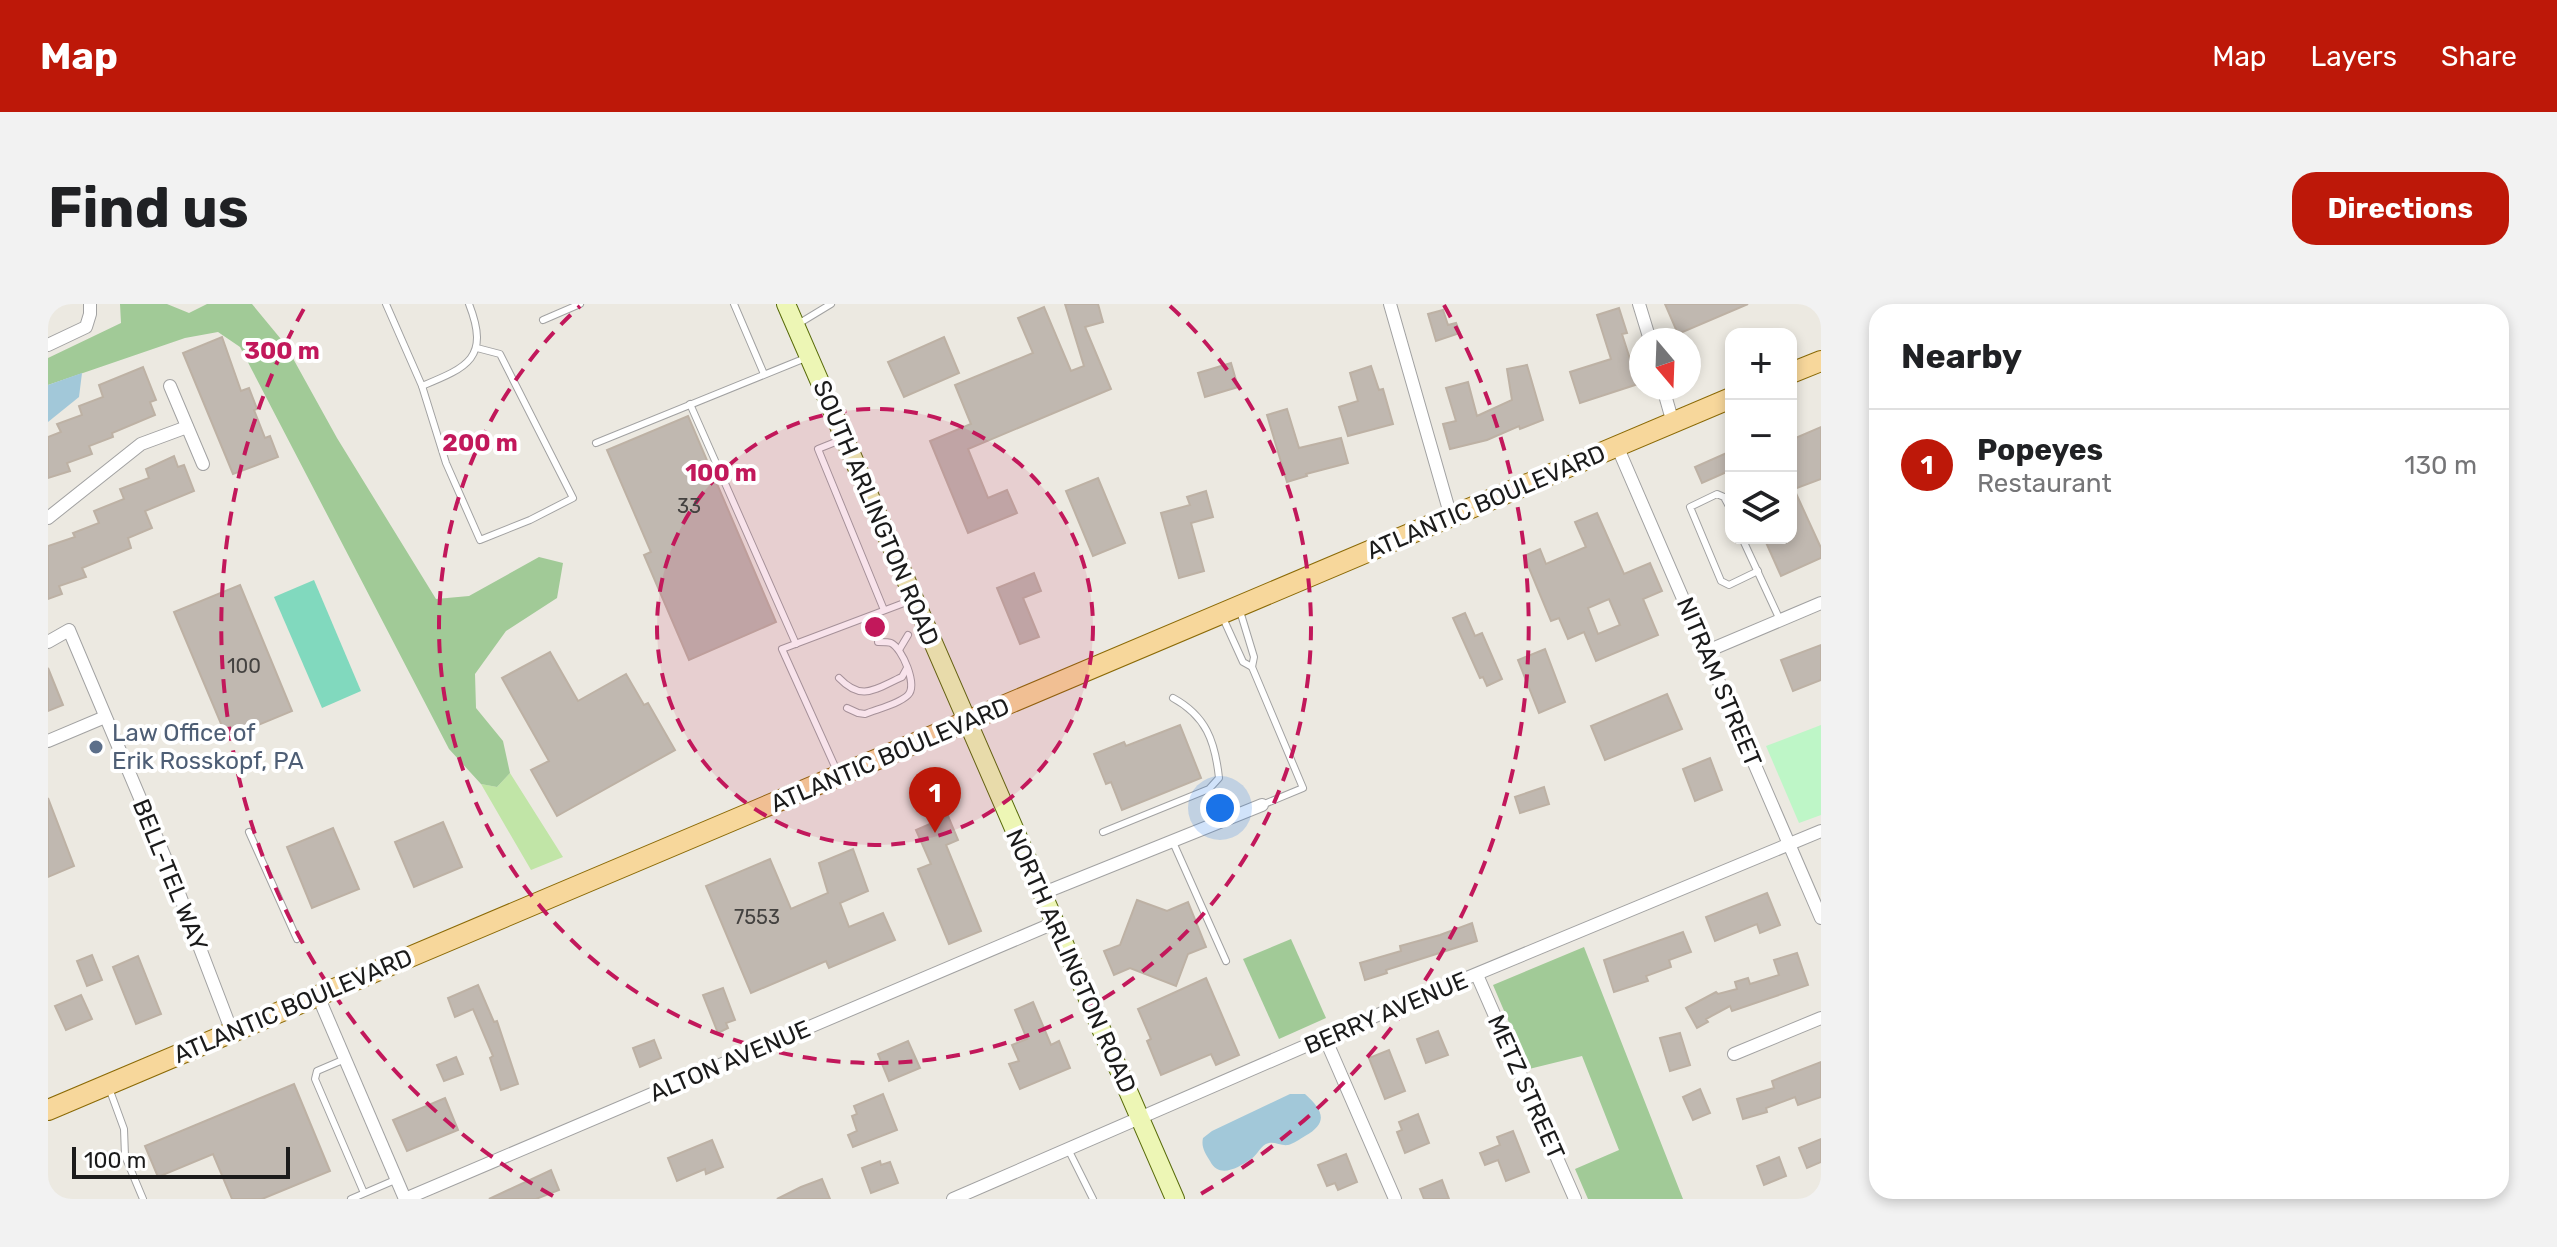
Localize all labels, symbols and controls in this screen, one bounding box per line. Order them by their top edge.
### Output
text: Map [40,33,118,79]
text: Map [2212,40,2267,73]
text: Layers [2311,40,2397,73]
text: Share [2441,40,2517,73]
button: Directions [2292,172,2509,245]
text: Find us [48,175,249,241]
north arrow [1629,328,1701,400]
map controls [1725,328,1797,544]
button: + [1725,328,1797,400]
text: Nearby [1901,336,2022,377]
text: 300 m [244,337,320,365]
street label: SOUTH ARLINGTON ROAD [807,376,945,650]
button: − [1725,400,1797,472]
text: 200 m [442,429,518,457]
text: Popeyes [1977,432,2103,468]
street label: ATLANTIC BOULEVARD [1362,439,1610,565]
text: 1 [1921,450,1933,481]
text: 130 m [2404,450,2477,481]
text: 100 m [685,459,757,487]
text: Restaurant [1977,468,2112,499]
button: layers [1725,472,1797,544]
house number: 33 [677,494,701,518]
street label: NITRAM STREET [1671,593,1767,771]
centre of rings [861,613,889,641]
house number: 100 [227,654,261,678]
street label: ATLANTIC BOULEVARD [766,692,1014,818]
place label: Law Office of Erik Rosskopf, PA [112,719,304,775]
marker: Law Office of Erik Rosskopf, PA [87,738,105,756]
pin: 1 [909,767,961,833]
your location [1200,788,1240,828]
street label: BELL-TEL WAY [127,795,213,955]
street label: NORTH ARLINGTON ROAD [1000,825,1142,1097]
house number: 7553 [734,905,780,929]
street label: ATLANTIC BOULEVARD [169,943,417,1069]
street label: BERRY AVENUE [1300,966,1472,1060]
street label: METZ STREET [1482,1010,1570,1164]
street label: ALTON AVENUE [646,1015,814,1107]
scale bar [72,1143,290,1179]
text: 100 m [84,1147,146,1174]

